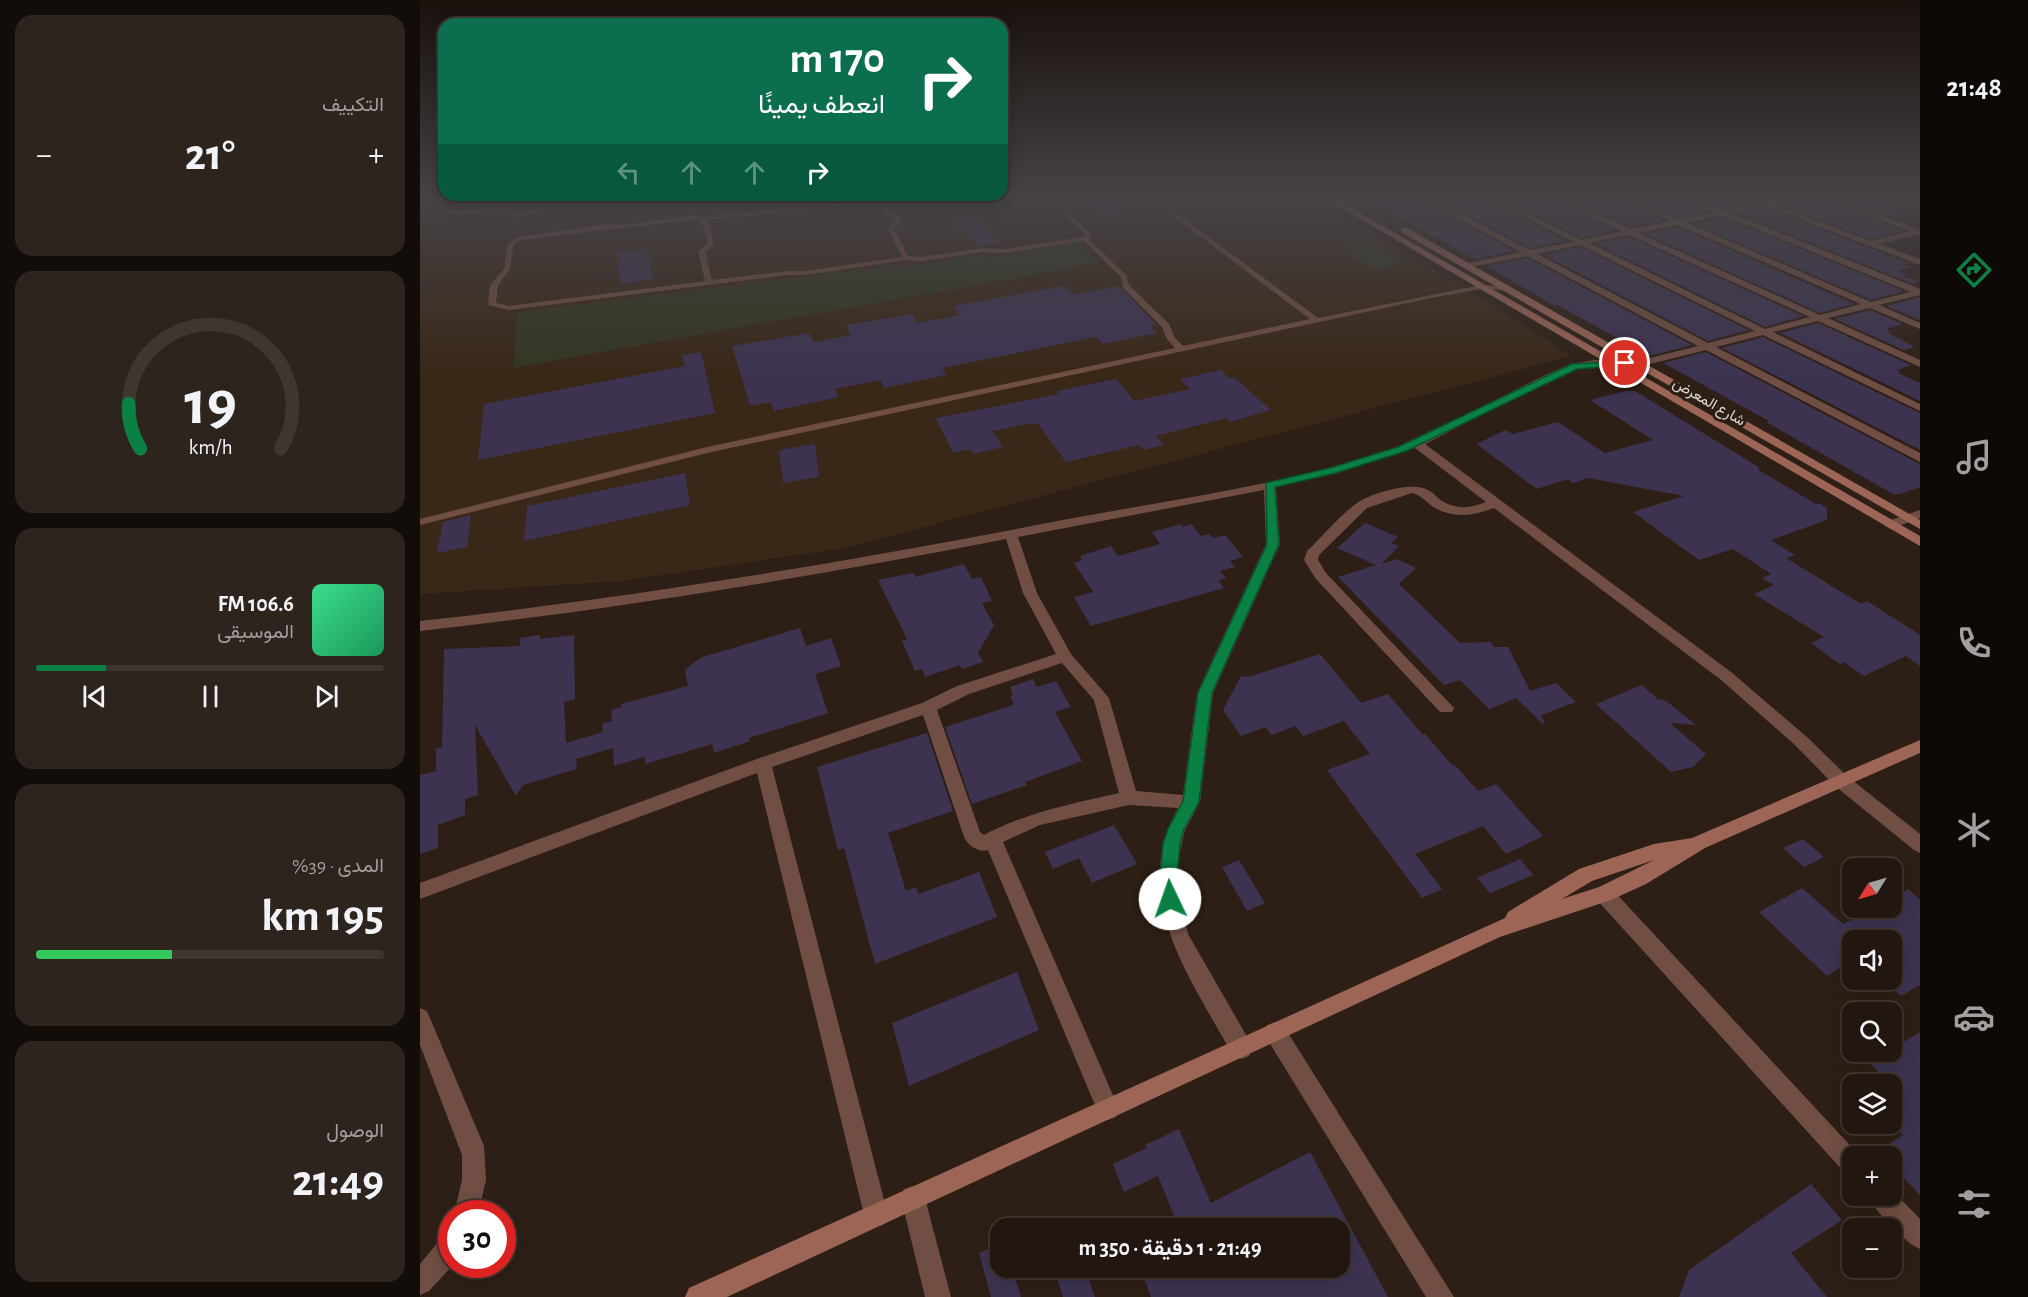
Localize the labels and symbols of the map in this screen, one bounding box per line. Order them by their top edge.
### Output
pin [1599,337,1650,388]
street label: شارع المعرض [1669,375,1748,431]
north arrow [1842,858,1902,918]
position arrow [1138,867,1202,931]
speed limit sign: 30 [438,1200,516,1278]

